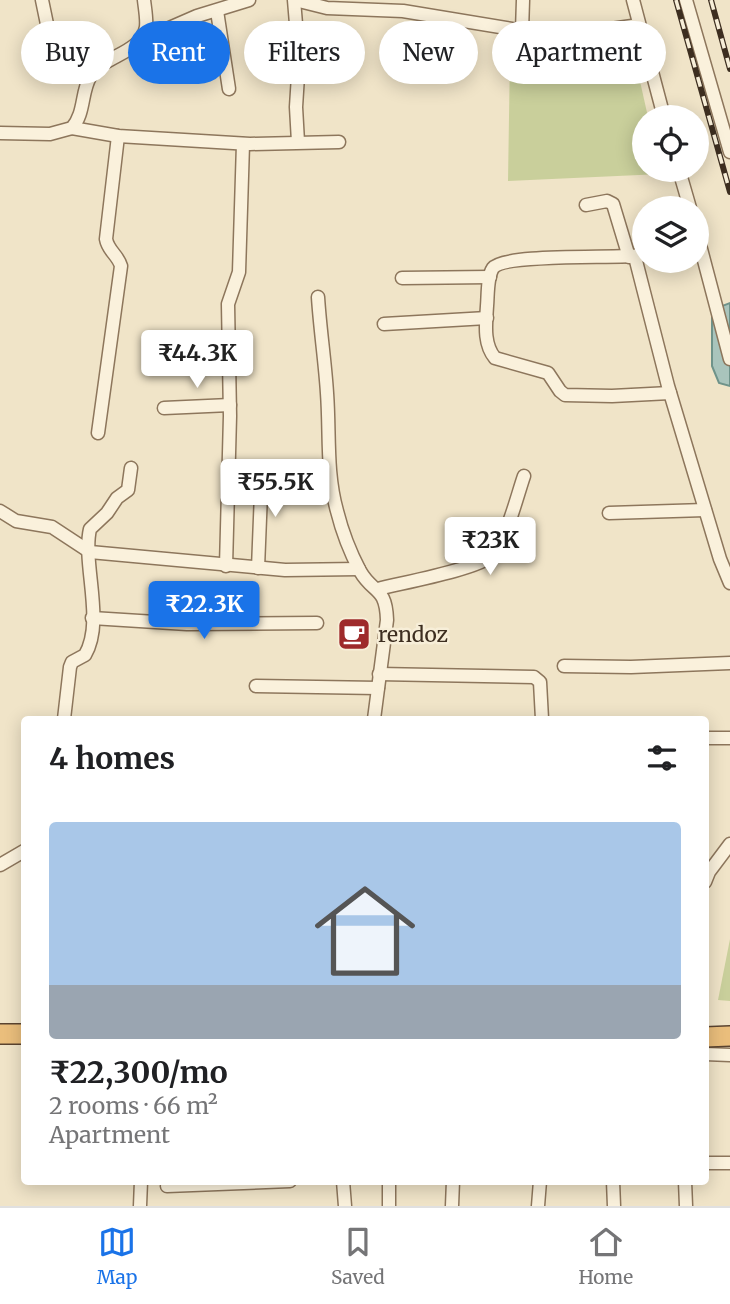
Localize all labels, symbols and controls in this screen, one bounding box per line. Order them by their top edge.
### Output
chip: Buy [21,21,114,84]
chip: Rent [128,21,230,84]
chip: Filters [244,21,365,84]
chip: New [379,21,478,84]
chip: Apartment [492,21,666,84]
map controls [632,105,709,273]
button: locate [632,105,709,182]
button: layers [632,196,709,273]
pin: ₹44.3K [140,330,254,390]
text: ₹44.3K [157,338,237,367]
pin: ₹55.5K [218,460,332,519]
text: ₹55.5K [236,467,314,496]
pin: ₹23K [449,518,531,577]
text: ₹23K [461,525,519,554]
pin: ₹22.3K [147,582,261,641]
text: ₹22.3K [164,589,244,618]
cafe icon: rendoz [335,615,373,653]
place label: rendoz [378,621,448,648]
text: 4 homes [49,739,175,777]
icon: filters [643,739,681,777]
icon: home [302,868,428,994]
text: ₹22,300/mo [49,1053,228,1091]
text: 2 rooms · 66 m² [49,1091,218,1120]
text: Apartment [49,1120,170,1149]
tab: Map [97,1223,137,1289]
tab: Saved [331,1223,385,1289]
tab: Home [578,1223,633,1289]

